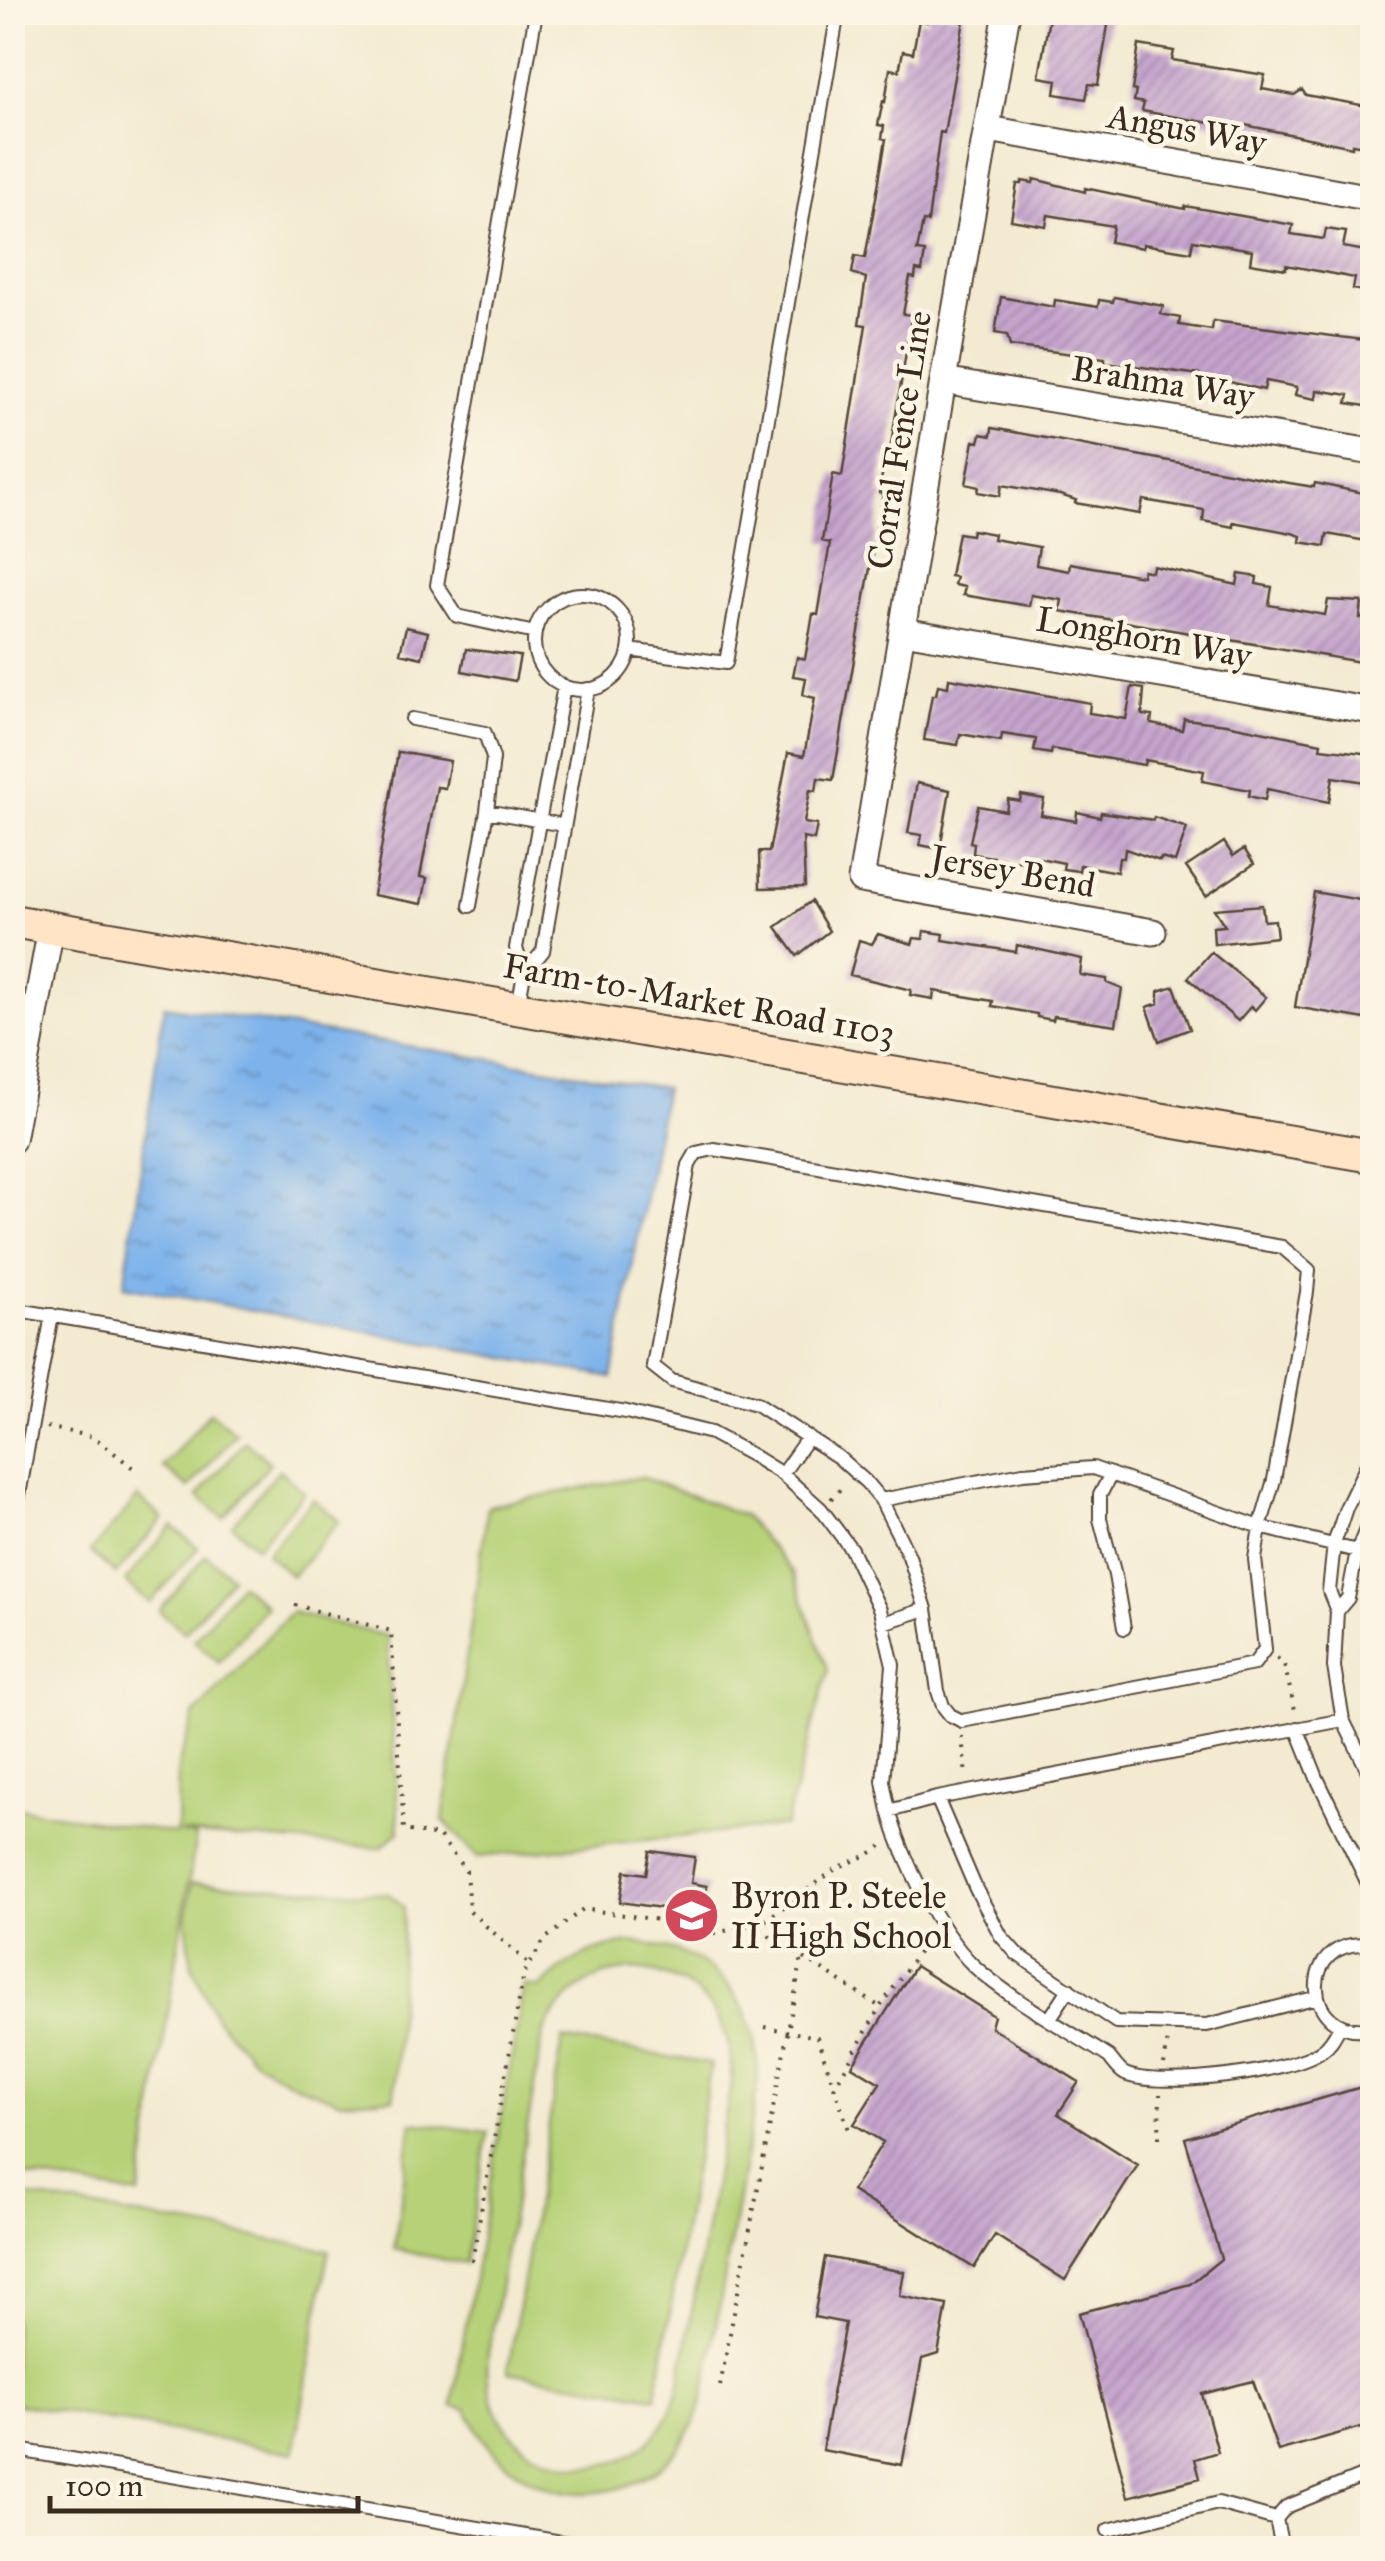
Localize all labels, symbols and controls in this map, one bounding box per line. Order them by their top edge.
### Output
street label: Angus Way [1102,94,1270,165]
street label: Corral Fence Line [858,308,941,572]
street label: Brahma Way [1068,347,1258,418]
street label: Longhorn Way [1033,597,1256,678]
street label: Jersey Bend [923,835,1099,907]
street label: Farm-to-Market Road 1103 [500,944,898,1055]
place label: Byron P. Steele II High School [731,1875,952,1958]
school or university icon: Byron P. Steele II High School [662,1886,722,1946]
scale bar [50,2451,358,2513]
text: 100 m [65,2468,143,2504]

